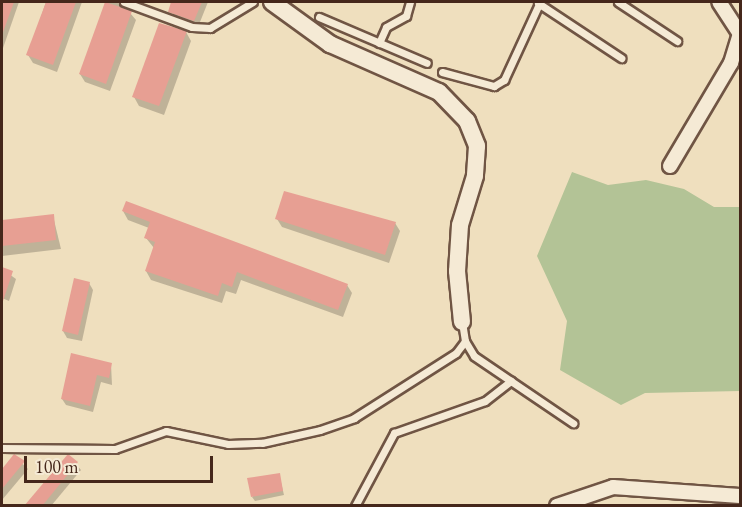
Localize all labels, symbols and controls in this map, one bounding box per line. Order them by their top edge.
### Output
scale bar [27,444,216,482]
text: 100 m [35,455,79,478]

